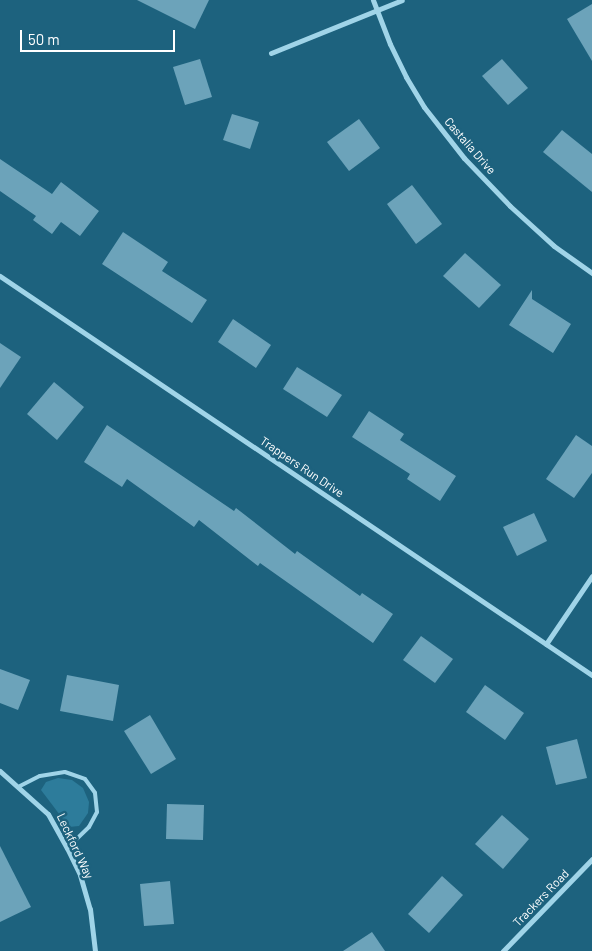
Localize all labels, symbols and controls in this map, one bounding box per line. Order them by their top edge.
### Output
scale bar [22,20,178,52]
text: 50 m [28,30,60,48]
street label: Castalia Drive [441,115,499,177]
street label: Trappers Run Drive [257,434,347,500]
street label: Leckford Way [54,811,96,881]
street label: Trackers Road [510,866,572,930]

